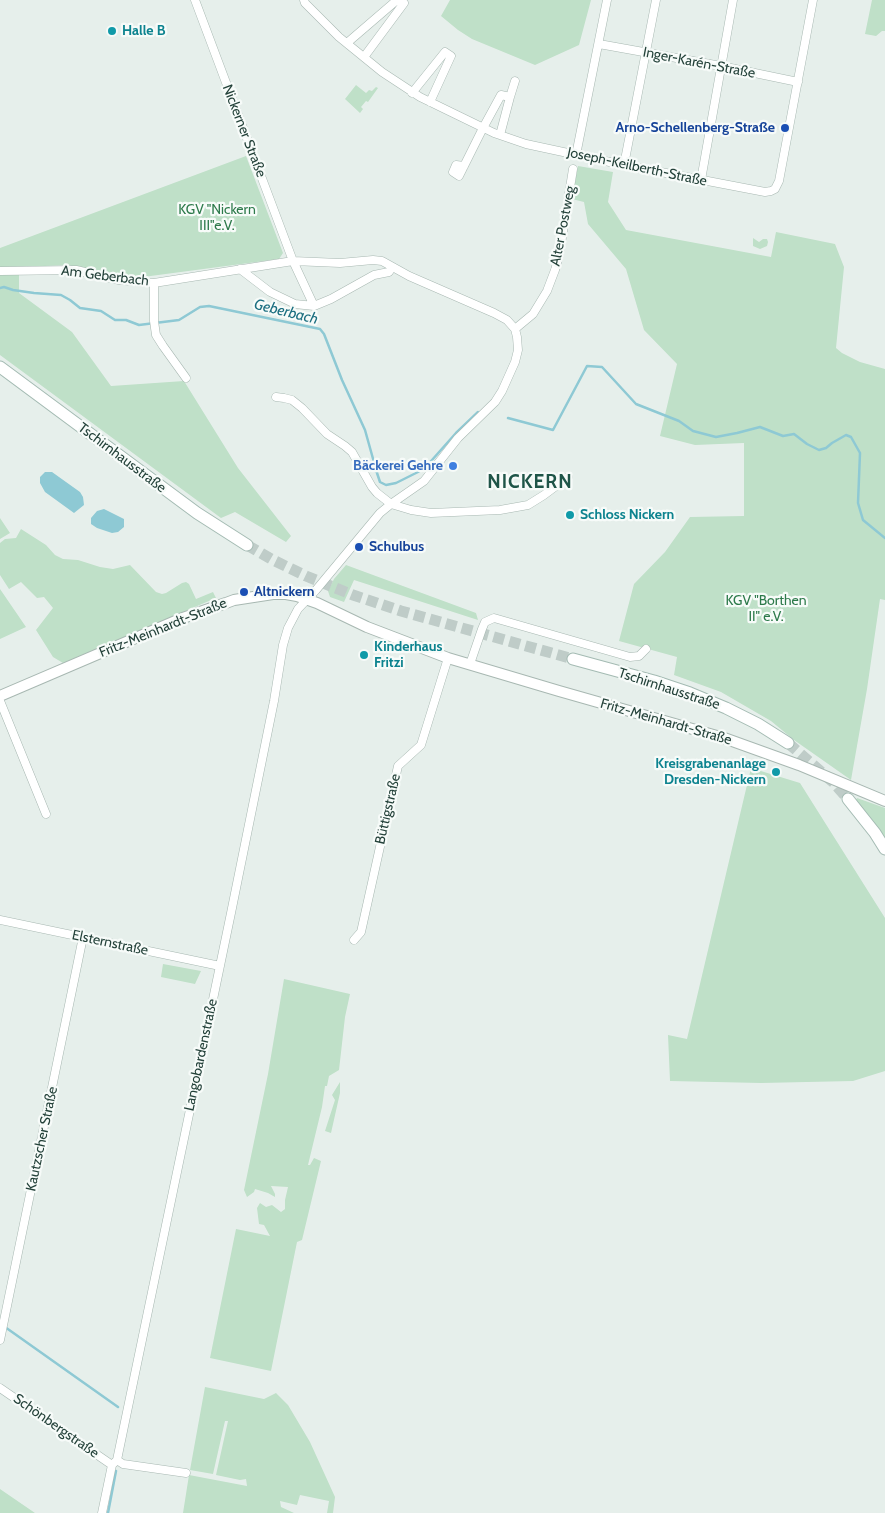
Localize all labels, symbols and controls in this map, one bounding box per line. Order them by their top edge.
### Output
place label: Halle B [122,23,165,39]
marker: Halle B [106,25,118,37]
street label: Inger-Karén-Straße [641,44,757,82]
street label: Nickerner Straße [219,82,269,180]
place label: Arno-Schellenberg-Straße [616,120,775,136]
marker: Arno-Schellenberg-Straße [779,122,791,134]
street label: Joseph-Keilberth-Straße [566,144,708,190]
street label: Alter Postweg [547,184,579,268]
park label: KGV "Nickern III"e.V. [178,202,256,234]
street label: Am Geberbach [60,262,150,290]
water label: Geberbach [252,295,320,329]
street label: Tschirnhausstraße [75,419,169,497]
place label: Bäckerei Gehre [353,458,443,474]
marker: Bäckerei Gehre [447,460,459,472]
district label: NICKERN [486,471,574,493]
place label: Schloss Nickern [580,507,674,523]
marker: Schloss Nickern [564,509,576,521]
place label: Schulbus [369,539,424,555]
marker: Schulbus [353,541,365,553]
place label: Altnickern [254,584,315,600]
marker: Altnickern [238,586,250,598]
park label: KGV "Borthen II" e.V. [726,593,806,626]
street label: Fritz-Meinhardt-Straße [97,595,229,661]
place label: Kinderhaus Fritzi [374,639,442,672]
marker: Kinderhaus Fritzi [358,649,370,661]
street label: Tschirnhausstraße [616,665,722,713]
street label: Fritz-Meinhardt-Straße [598,695,734,749]
place label: Kreisgrabenanlage Dresden-Nickern [655,756,766,789]
marker: Kreisgrabenanlage Dresden-Nickern [770,766,782,778]
street label: Büttigstraße [372,772,404,846]
street label: Elsternstraße [70,927,150,959]
street label: Langobardenstraße [181,997,221,1113]
street label: Kautzscher Straße [23,1085,61,1193]
street label: Schönbergstraße [10,1390,102,1462]

